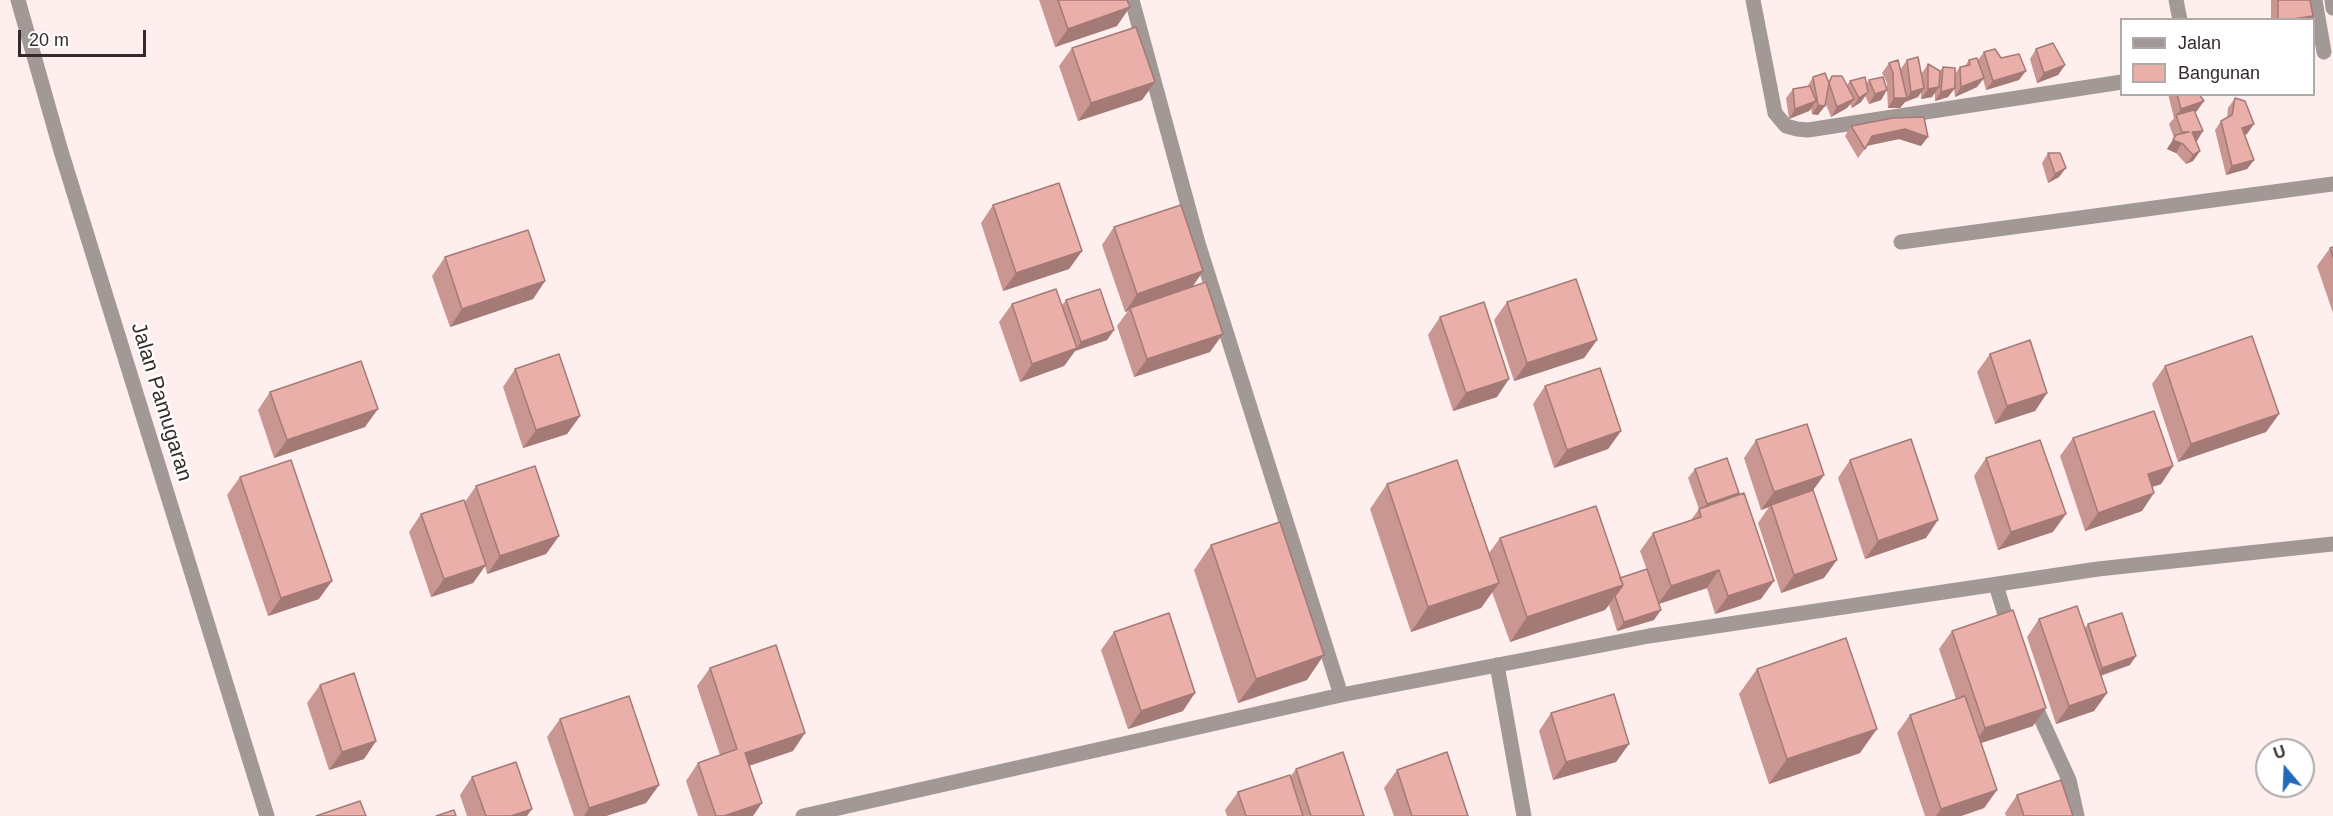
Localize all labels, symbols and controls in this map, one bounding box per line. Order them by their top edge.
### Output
scale bar [21,18,148,56]
legend [2120,18,2315,96]
text: 20 m [29,30,69,50]
text: Jalan [2178,33,2221,53]
text: Bangunan [2178,63,2260,83]
street label: Jalan Pamugaran [125,320,197,484]
north arrow [2255,738,2315,798]
text: U [2271,742,2288,762]

